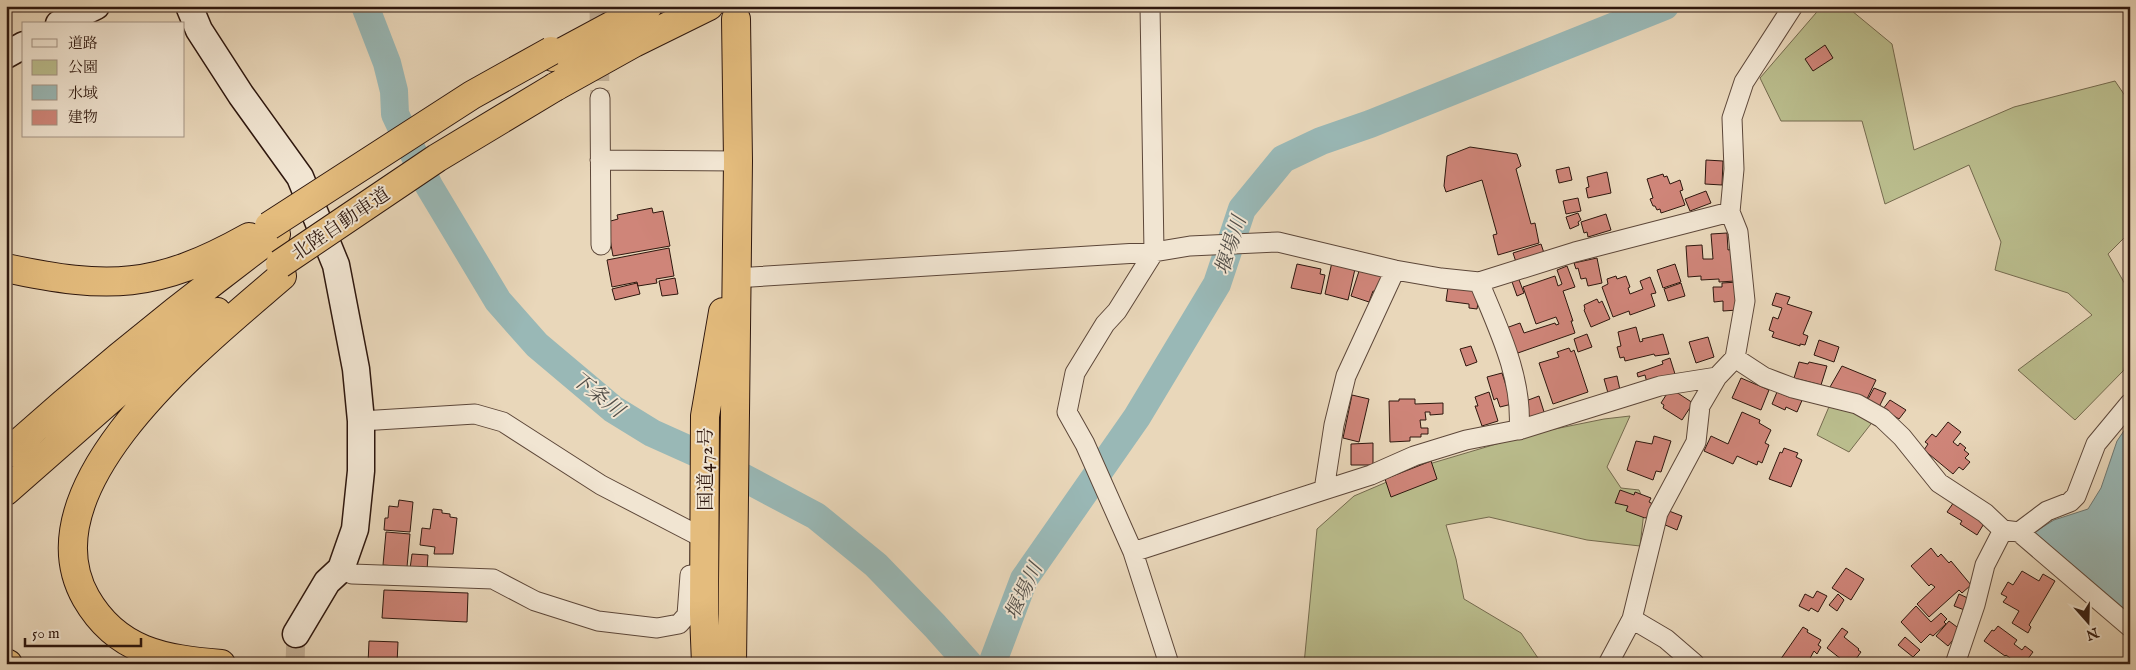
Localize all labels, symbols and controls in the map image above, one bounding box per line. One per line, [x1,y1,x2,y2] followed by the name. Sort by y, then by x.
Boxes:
[22,22,185,138] legend
[68,34,98,53] text: 道路
[68,58,98,77] text: 公園
[68,84,98,103] text: 水域
[68,108,98,127] text: 建物
[287,183,395,266] street label: 北陸自動車道
[1210,211,1253,278] water label: 堰場川
[566,367,630,425] water label: 下条川
[695,427,719,511] street label: 国道472号
[1000,557,1050,624] water label: 堰場川
[2064,598,2114,648] north arrow
[25,615,141,647] scale bar
[2083,622,2102,644] text: N
[32,624,60,643] text: 50 m

